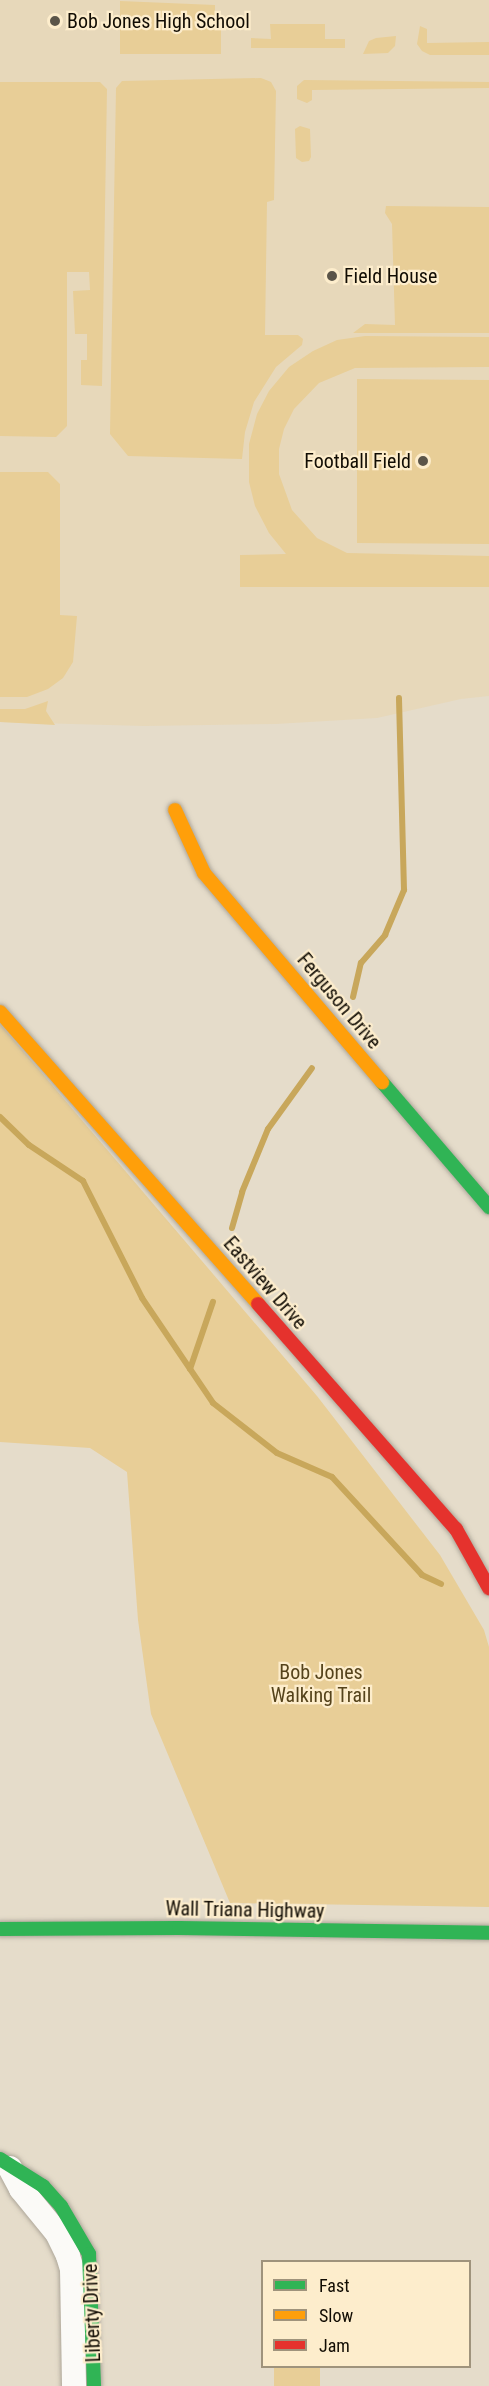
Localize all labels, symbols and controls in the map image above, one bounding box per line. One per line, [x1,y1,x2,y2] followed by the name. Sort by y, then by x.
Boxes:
[67,9,250,33] place label: Bob Jones High School
[48,14,62,28] marker: Bob Jones High School
[344,264,437,288] place label: Field House
[325,269,339,283] marker: Field House
[304,449,411,473] place label: Football Field
[416,454,430,468] marker: Football Field
[292,948,386,1054] street label: Ferguson Drive
[218,1232,312,1334] street label: Eastview Drive
[271,1661,371,1708] park label: Bob Jones Walking Trail
[165,1897,325,1923] street label: Wall Triana Highway
[261,2260,471,2368] legend
[78,2263,106,2363] street label: Liberty Drive
[319,2275,350,2296] text: Fast
[319,2305,353,2326] text: Slow
[319,2335,350,2356] text: Jam

